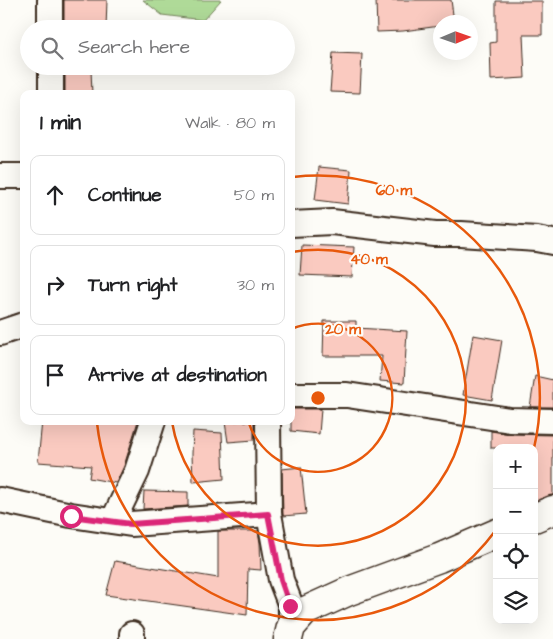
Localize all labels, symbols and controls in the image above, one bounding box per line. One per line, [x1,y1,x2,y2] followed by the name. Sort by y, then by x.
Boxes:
[433,15,478,60] north arrow
[20,20,295,75] search box
[38,34,66,62] icon: search
[78,34,190,61] text: Search here
[40,108,81,137] text: 1 min
[185,112,275,134] text: Walk · 80 m
[376,180,413,201] text: 60 m
[41,181,69,209] icon: ahead
[88,182,162,209] text: Continue
[234,184,274,206] text: 50 m
[350,249,388,270] text: 40 m
[41,271,69,299] icon: right
[88,272,177,299] text: Turn right
[237,274,274,296] text: 30 m
[324,319,361,340] text: 20 m
[41,361,69,389] icon: arrive
[88,362,267,389] text: Arrive at destination
[309,389,327,407] centre of rings
[493,444,538,624] map controls
[493,444,538,489] button: +
[493,489,538,534] button: −
[60,505,83,528] route start
[493,534,538,579] button: locate
[493,579,538,624] button: layers
[279,595,302,618] route end

